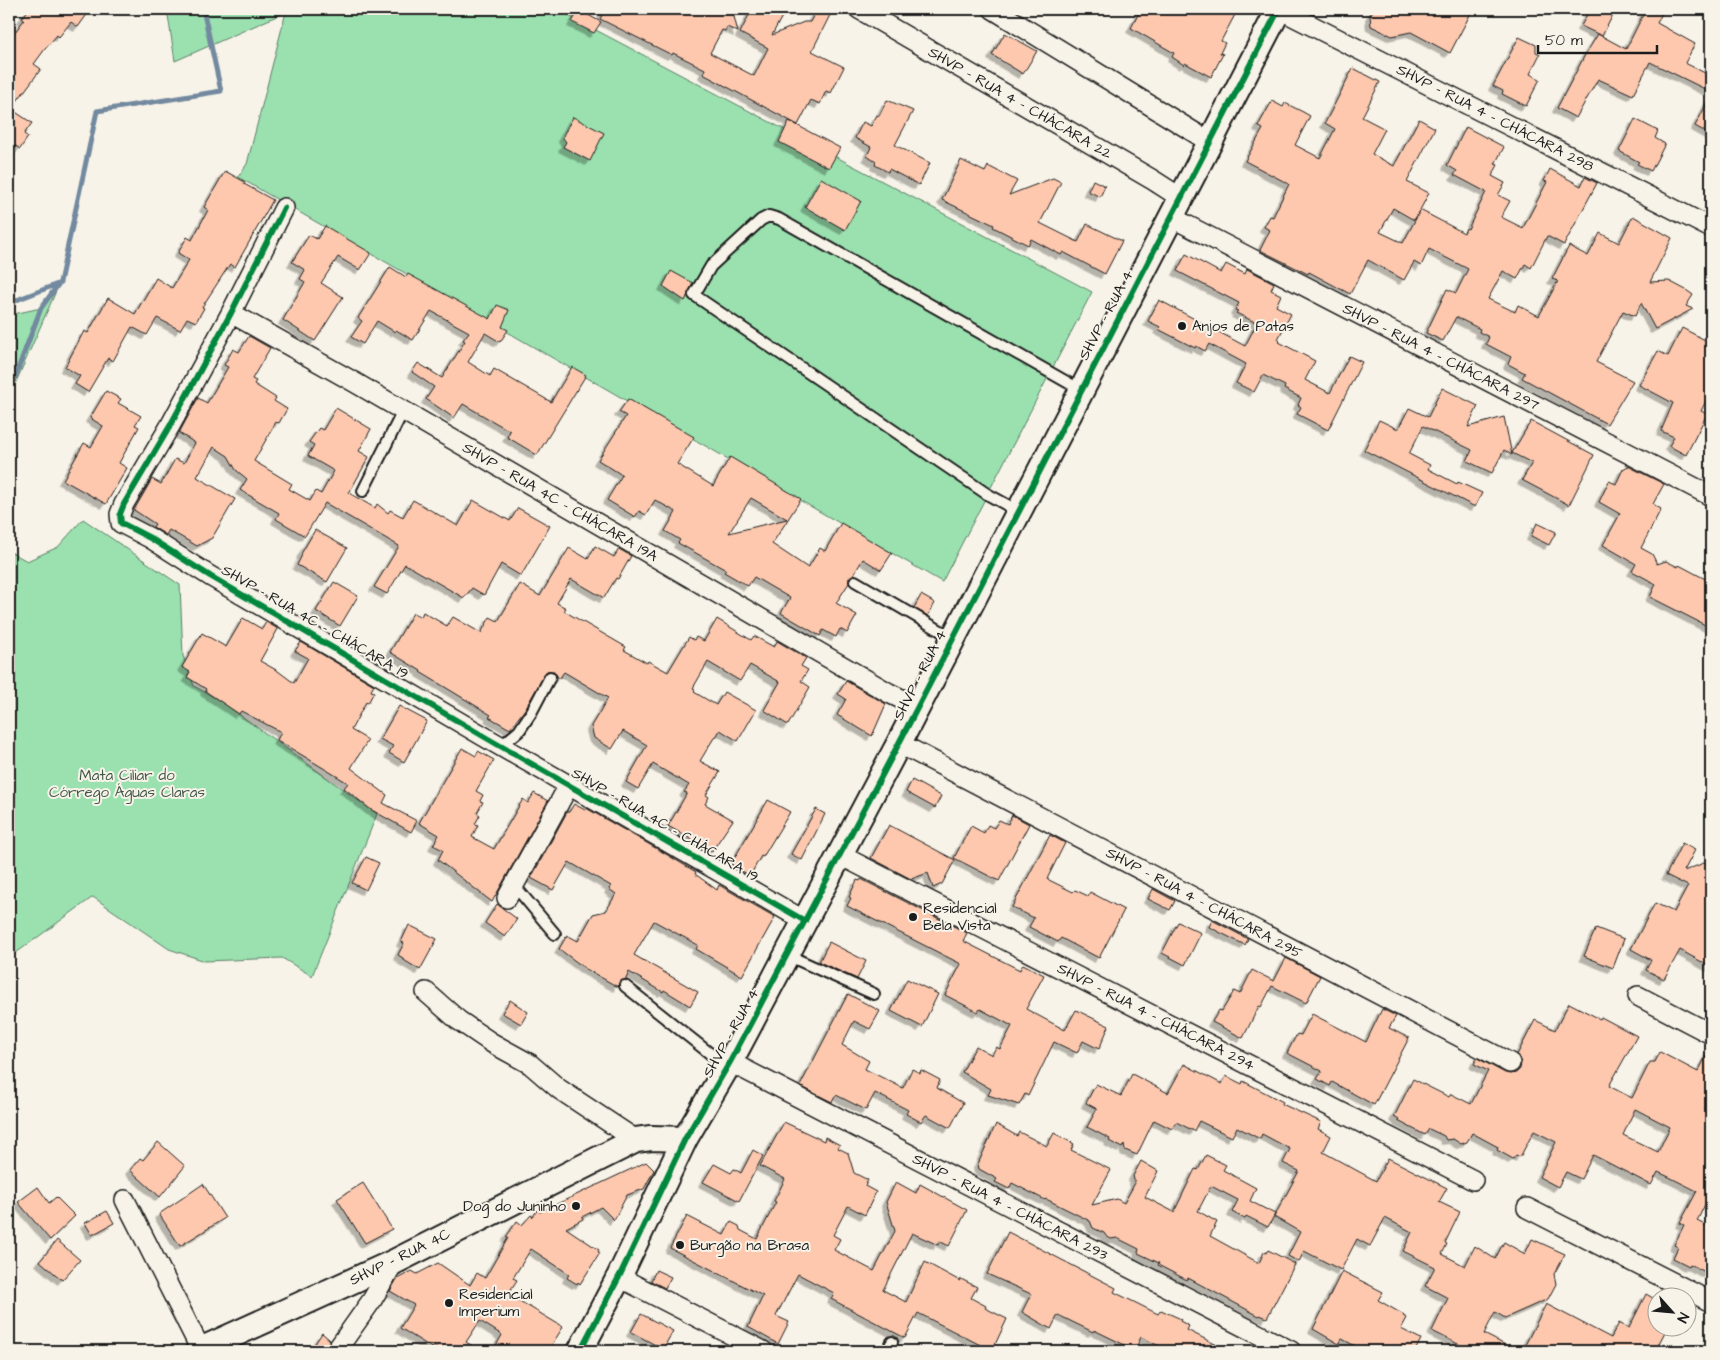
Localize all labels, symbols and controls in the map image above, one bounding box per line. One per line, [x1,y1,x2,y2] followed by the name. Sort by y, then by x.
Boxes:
[1538,22,1656,54] scale bar
[1545,30,1583,51] text: 50 m
[924,42,1116,165] street label: SHVP - RUA 4 - CHÁCARA 22
[1393,59,1597,177] street label: SHVP - RUA 4 - CHÁCARA 298
[1073,266,1139,364] street label: SHVP - RUA 4
[1339,298,1543,416] street label: SHVP - RUA 4 - CHÁCARA 297
[1192,316,1294,337] place label: Anjos de Patas
[1176,320,1188,332] marker: Anjos de Patas
[458,437,662,567] street label: SHVP - RUA 4C - CHÁCARA 19A
[218,560,412,684] street label: SHVP - RUA 4C - CHÁCARA 19
[888,626,952,724] street label: SHVP - RUA 4
[568,763,762,887] street label: SHVP - RUA 4C - CHÁCARA 19
[49,765,206,804] park label: Mata Ciliar do Córrego Águas Claras
[1102,842,1306,964] street label: SHVP - RUA 4 - CHÁCARA 295
[923,898,997,936] place label: Residencial Bela Vista
[907,911,919,923] marker: Residencial Bela Vista
[1054,958,1258,1076] street label: SHVP - RUA 4 - CHÁCARA 294
[698,984,764,1082] street label: SHVP - RUA 4
[909,1148,1112,1266] street label: SHVP - RUA 4 - CHÁCARA 293
[463,1196,567,1218] place label: Dog do Juninho
[570,1200,582,1212] marker: Dog do Juninho
[346,1223,454,1291] street label: SHVP - RUA 4C
[690,1235,810,1257] place label: Burgão na Brasa
[674,1239,686,1251] marker: Burgão na Brasa
[459,1284,533,1322] place label: Residencial Imperium
[1648,1288,1698,1338] north arrow
[443,1297,455,1309] marker: Residencial Imperium
[1672,1309,1694,1326] text: N

